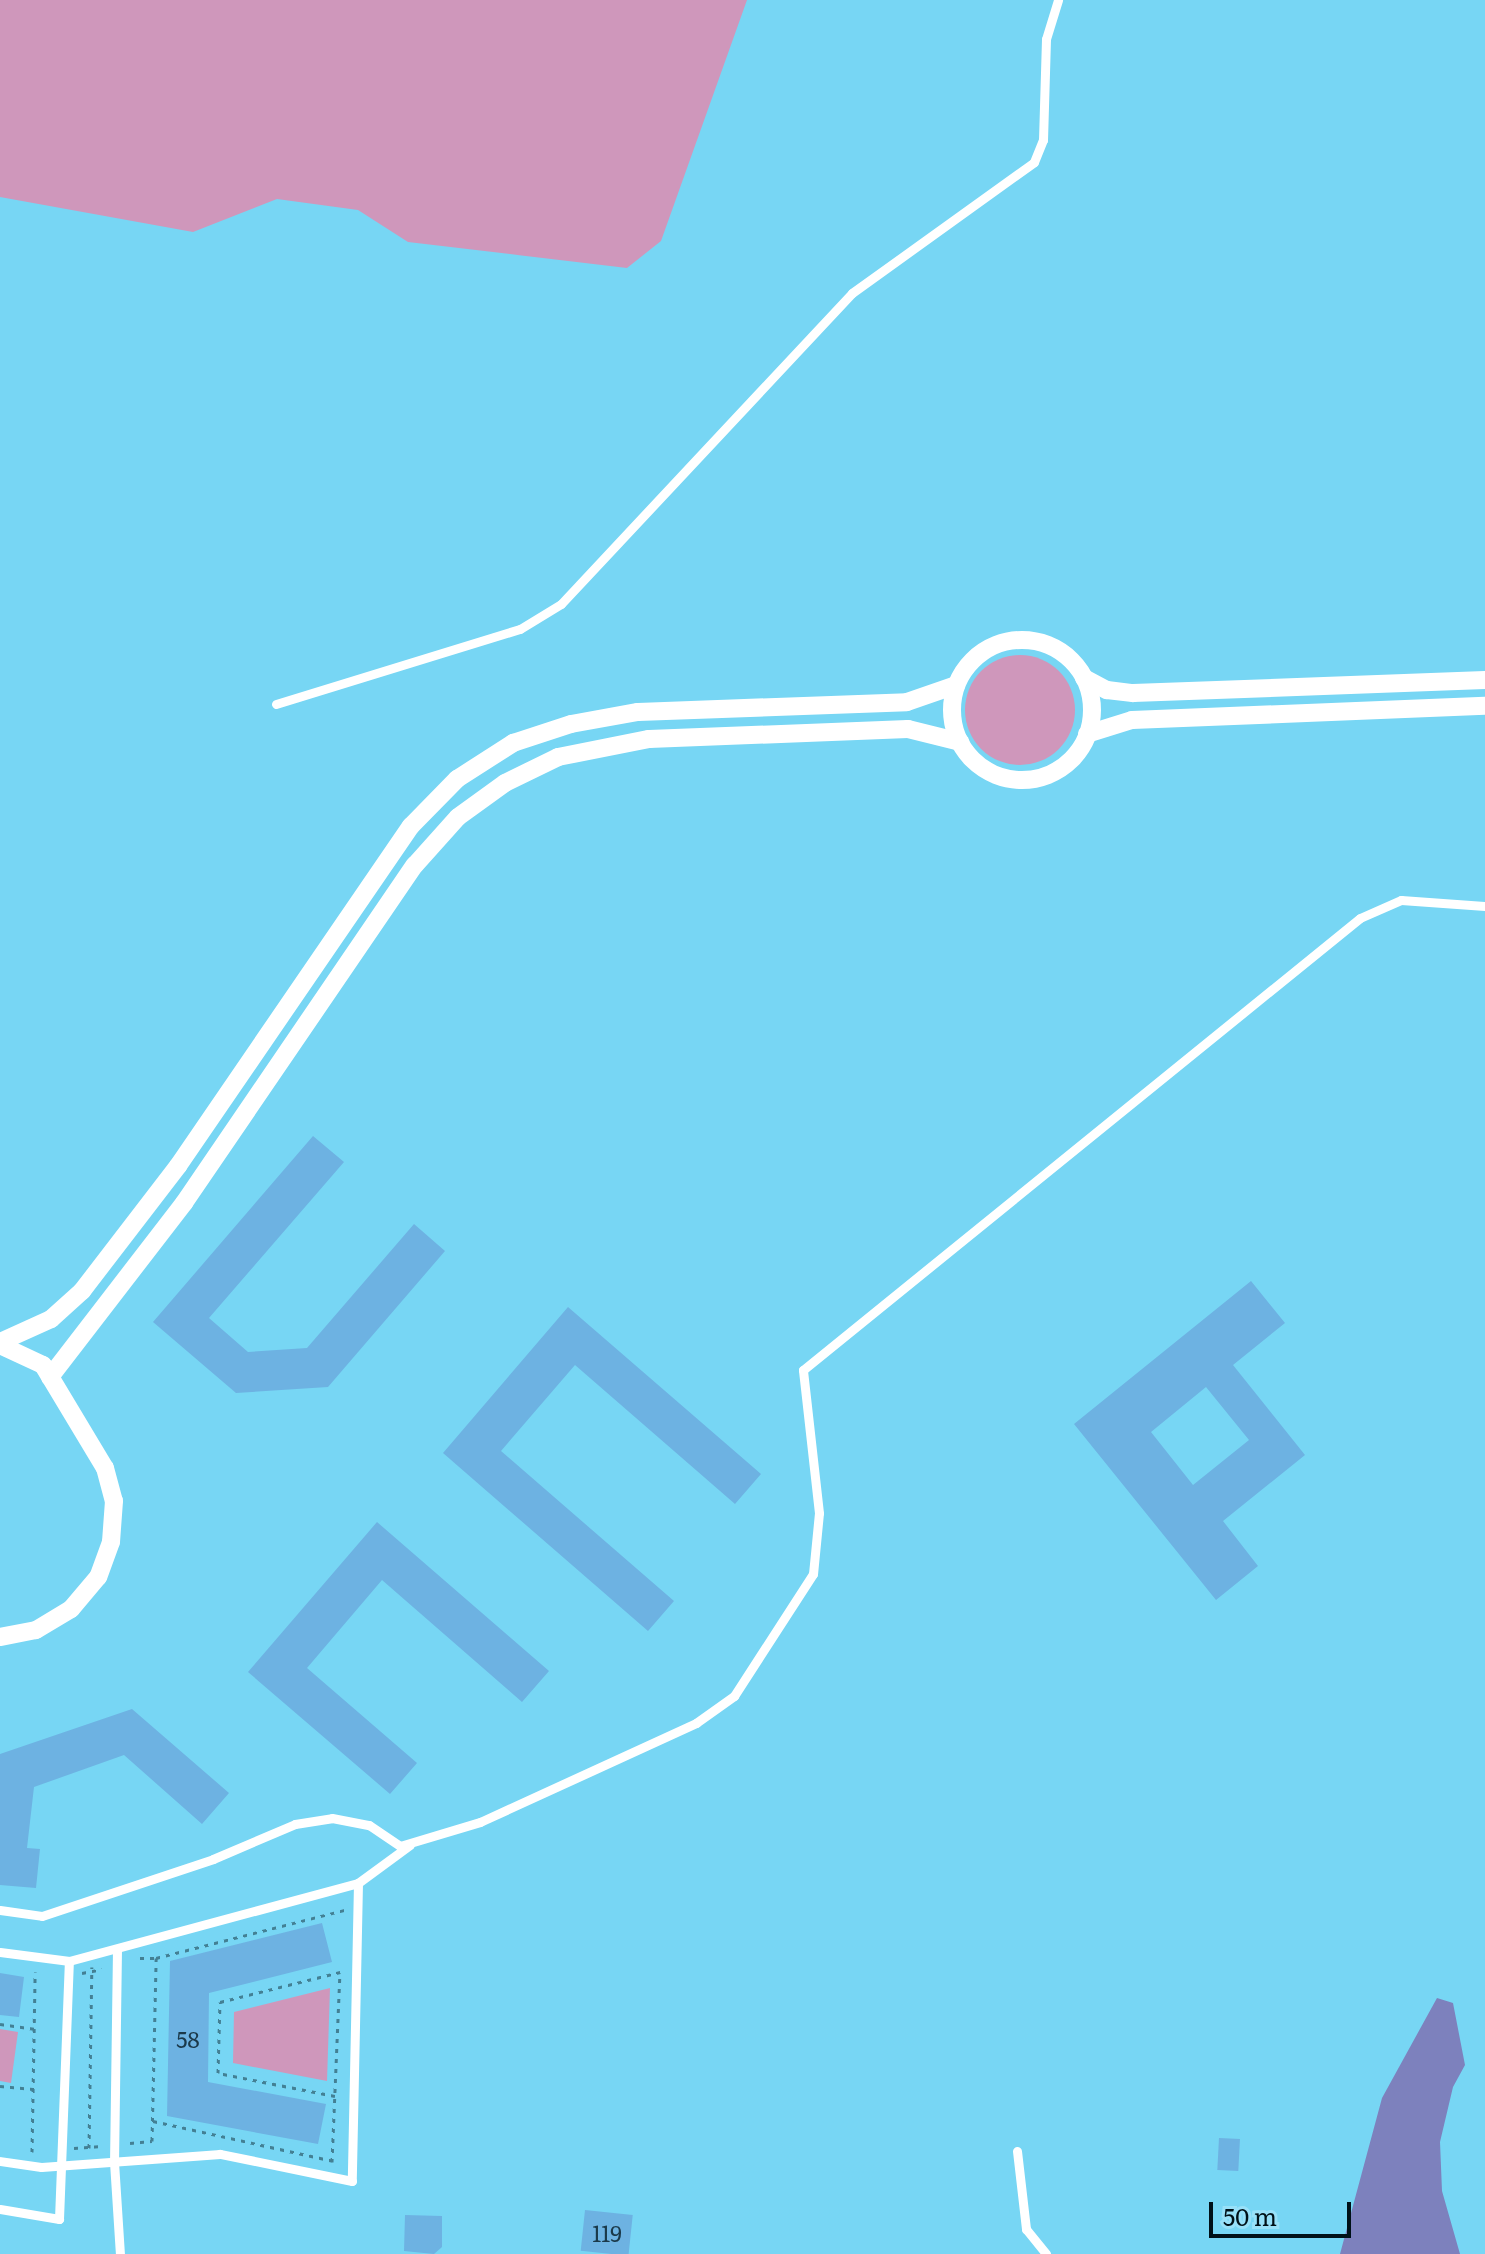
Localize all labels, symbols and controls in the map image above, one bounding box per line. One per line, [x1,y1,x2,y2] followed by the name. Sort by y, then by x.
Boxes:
[176,2026,200,2052] house number: 58
[1213,2186,1355,2236] scale bar
[1223,2198,1277,2233] text: 50 m
[592,2220,622,2246] house number: 119

